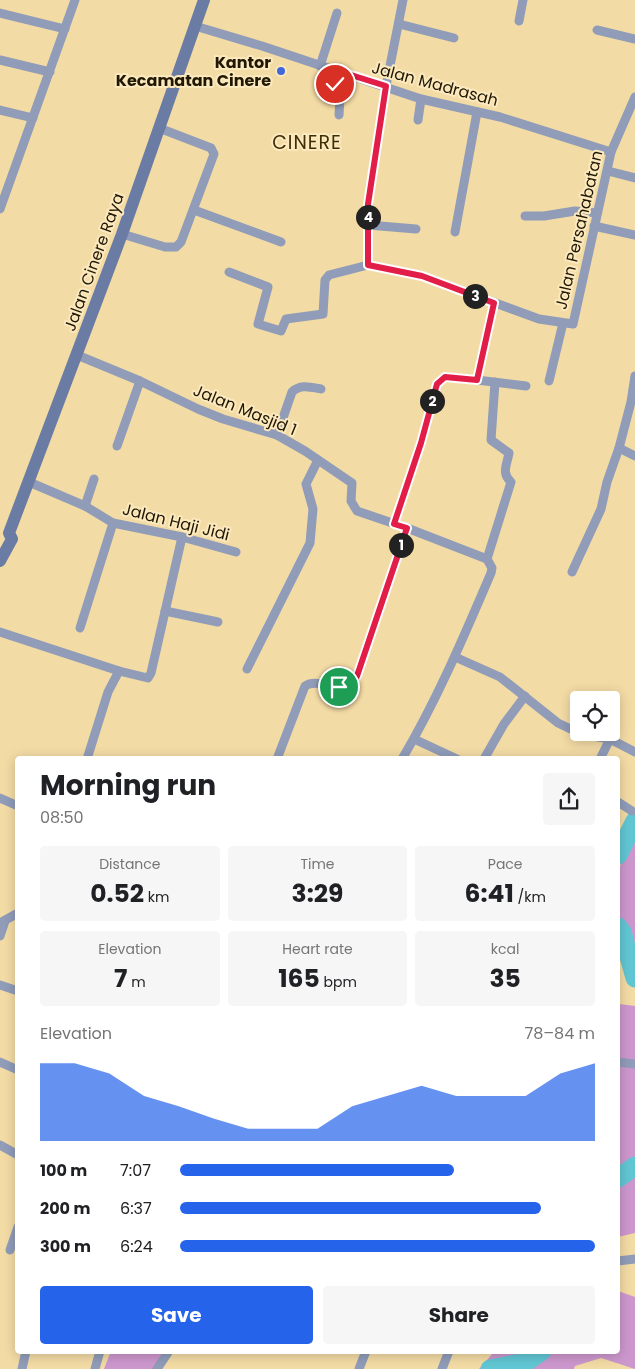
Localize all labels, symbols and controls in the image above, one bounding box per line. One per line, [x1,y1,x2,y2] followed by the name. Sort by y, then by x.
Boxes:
[116,51,271,92] place label: Kantor Kecamatan Cinere
[369,56,501,112] street label: Jalan Madrasah
[314,63,356,105] pin
[275,65,287,77] marker: Kantor Kecamatan Cinere
[321,70,349,98] icon: check
[272,129,342,156] district label: CINERE
[550,148,608,312] street label: Jalan Persahabatan
[58,190,130,334] street label: Jalan Cinere Raya
[356,204,380,230] pin: 4
[364,207,373,227] text: 4
[462,284,488,308] pin: 3
[471,286,480,306] text: 3
[190,379,300,441] street label: Jalan Masjid 1
[420,388,444,414] pin: 2
[429,391,437,411] text: 2
[120,498,232,546] street label: Jalan Haji Jidi
[388,532,414,558] pin: 1
[399,535,404,555] text: 1
[318,666,360,708] pin
[325,673,353,701] icon: arrive
[570,691,620,741] map controls
[570,691,620,741] button: locate
[40,766,216,805] text: Morning run
[543,773,595,825] button: share
[40,806,84,829] text: 08:50
[99,854,161,874] text: Distance
[300,854,335,874] text: Time
[488,854,523,874] text: Pace
[90,876,144,911] text: 0.52
[292,876,343,911] text: 3:29
[464,876,514,911] text: 6:41
[144,887,169,907] text: km
[514,887,546,907] text: /km
[98,939,161,959] text: Elevation
[282,939,353,959] text: Heart rate
[491,939,519,959] text: kcal
[114,961,127,996] text: 7
[278,961,320,996] text: 165
[489,961,521,996] text: 35
[127,972,146,992] text: m
[320,972,357,992] text: bpm
[40,1022,112,1045] text: Elevation
[524,1022,595,1045] text: 78–84 m
[40,1159,87,1182] text: 100 m
[120,1159,151,1182] text: 7:07
[40,1197,90,1220] text: 200 m
[120,1197,152,1220] text: 6:37
[40,1235,91,1258] text: 300 m
[120,1235,153,1258] text: 6:24
[40,1286,313,1344] button: Save
[323,1286,595,1344] button: Share

